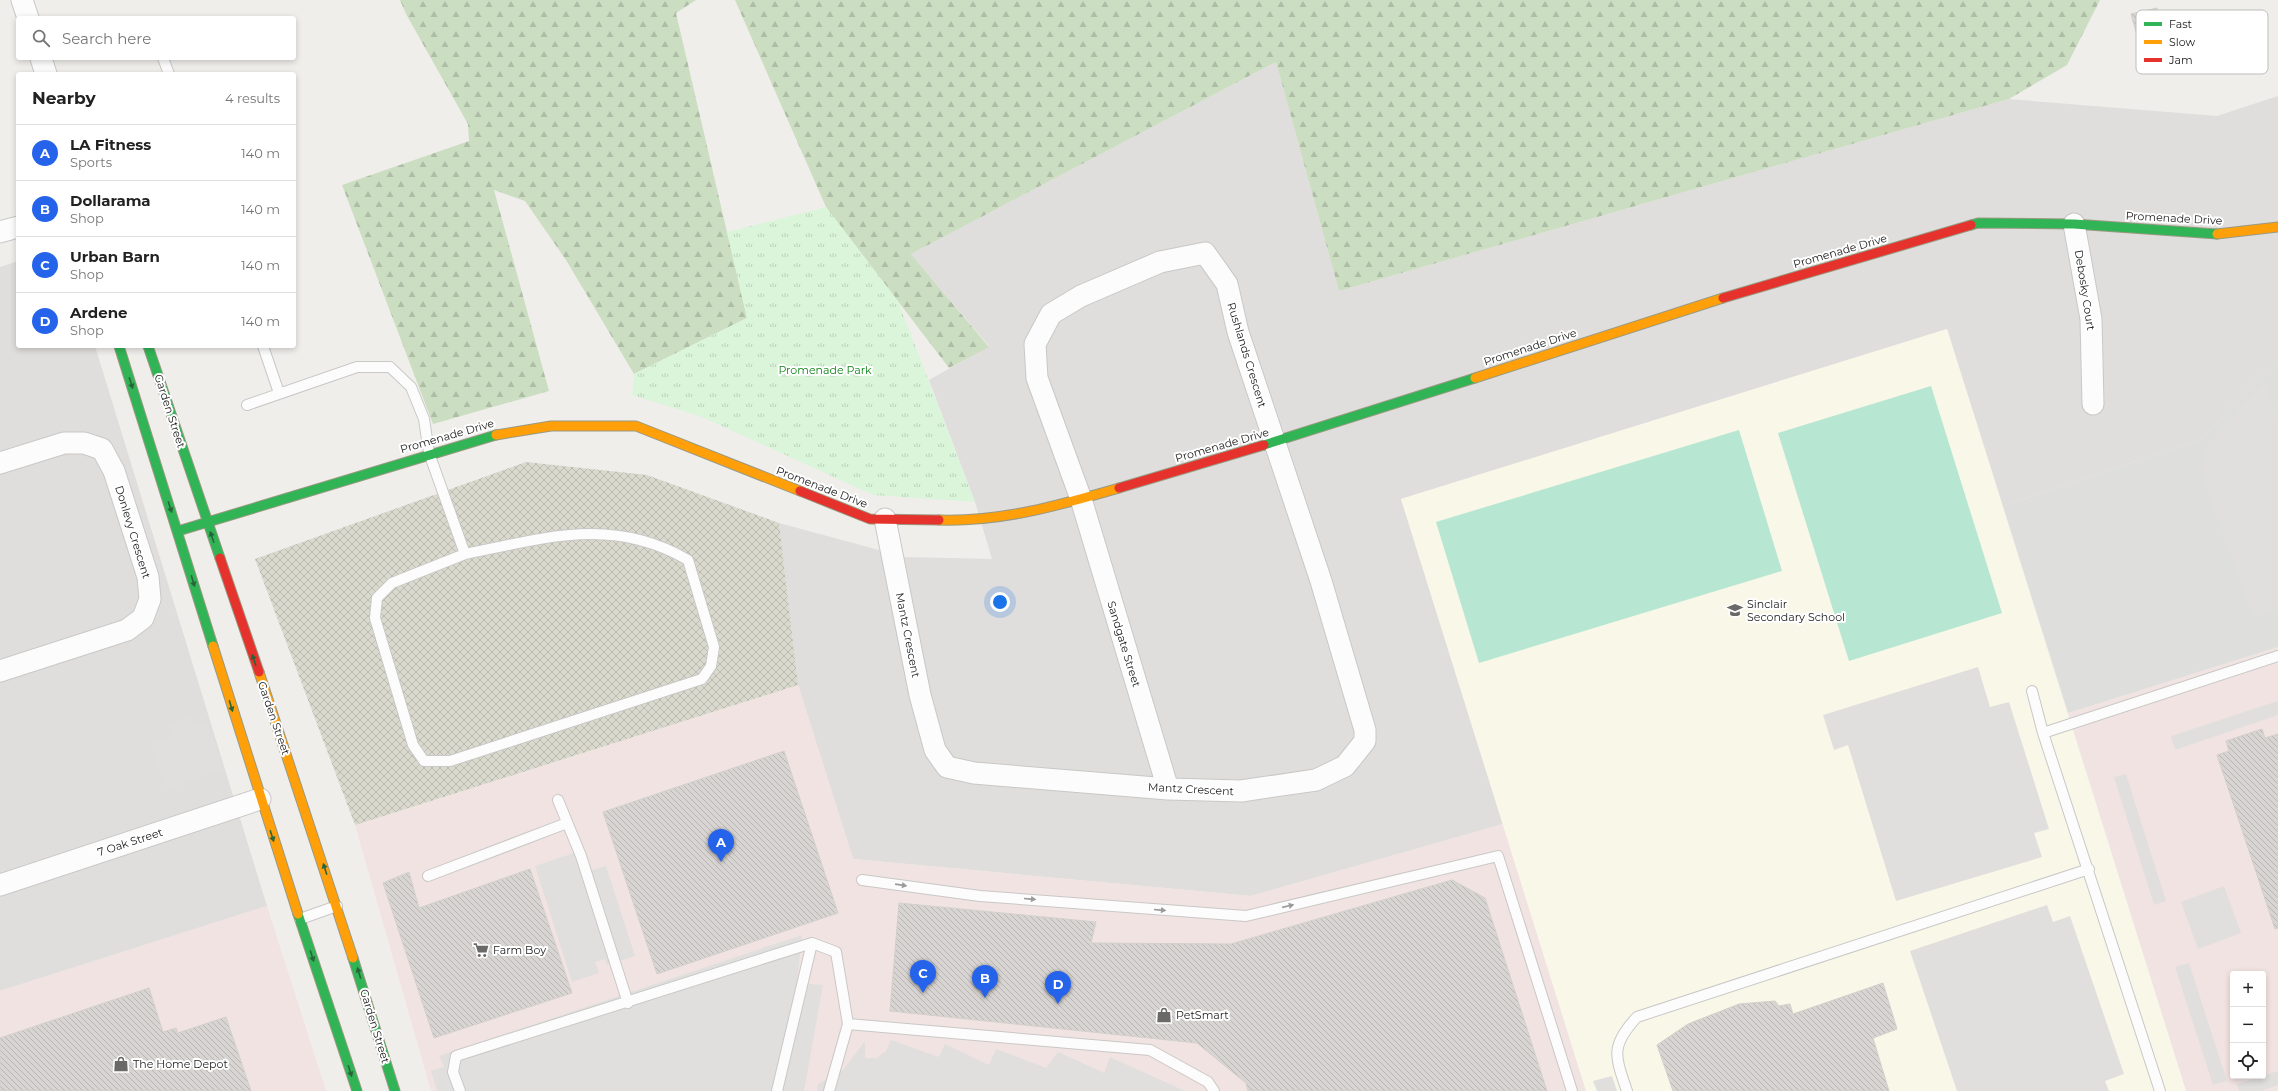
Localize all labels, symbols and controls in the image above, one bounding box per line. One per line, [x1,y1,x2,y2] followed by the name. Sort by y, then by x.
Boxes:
[2136,10,2268,74] legend
[16,16,296,60] search box
[2169,17,2193,31] text: Fast
[30,27,52,49] icon: search
[62,29,151,48] text: Search here
[2169,35,2195,49] text: Slow
[2168,53,2193,67] text: Jam
[32,88,96,108] text: Nearby
[225,90,280,106] text: 4 results
[70,135,151,154] text: LA Fitness
[40,145,50,161] text: A
[241,145,280,161] text: 140 m
[70,154,112,170] text: Sports
[70,191,151,210] text: Dollarama
[40,201,50,217] text: B
[241,201,280,217] text: 140 m
[2125,208,2223,228] street label: Promenade Drive
[70,210,104,226] text: Shop
[1792,231,1889,271] street label: Promenade Drive
[70,247,160,266] text: Urban Barn
[2072,249,2098,332] street label: Debosky Court
[40,257,50,273] text: C
[241,257,280,273] text: 140 m
[70,266,104,282] text: Shop
[1224,301,1270,410] street label: Rushlands Crescent
[70,303,128,322] text: Ardene
[40,313,50,329] text: D
[241,313,280,329] text: 140 m
[70,322,104,338] text: Shop
[1482,325,1579,369] street label: Promenade Drive
[778,363,872,377] park label: Promenade Park
[151,372,189,450] street label: Garden Street
[128,378,134,390] one-way arrow
[399,416,496,456] street label: Promenade Drive
[1174,425,1271,465] street label: Promenade Drive
[774,463,870,511] street label: Promenade Drive
[112,484,154,581] street label: Donlevy Crescent
[167,501,173,513] one-way arrow
[208,530,214,542] one-way arrow
[190,576,196,588] one-way arrow
[893,591,923,679] street label: Mantz Crescent
[990,592,1010,612] your location
[1747,597,1845,624] place label: Sinclair Secondary School
[1104,599,1144,689] street label: Sandgate Street
[1726,601,1744,619] school or university icon: Sinclair Secondary School
[250,653,256,665] one-way arrow
[255,679,293,757] street label: Garden Street
[228,700,234,712] one-way arrow
[1148,780,1235,798] street label: Mantz Crescent
[96,825,165,859] street label: 7 Oak Street
[708,829,734,862] pin: A
[269,830,275,842] one-way arrow
[322,863,328,875] one-way arrow
[895,882,907,888] one-way arrow
[1024,896,1036,903] one-way arrow
[1282,903,1295,909] one-way arrow
[1154,906,1166,913] one-way arrow
[472,941,490,959] supermarket icon: Farm Boy
[493,943,546,957] place label: Farm Boy
[309,950,315,962] one-way arrow
[910,960,936,993] pin: C
[972,965,998,998] pin: B
[356,967,362,979] one-way arrow
[1045,971,1071,1004] pin: D
[2230,971,2266,1079] map controls
[2230,971,2266,1007] button: +
[357,987,393,1065] street label: Garden Street
[1155,1006,1173,1024] shop icon: PetSmart
[2230,1007,2266,1043] button: −
[1176,1008,1229,1022] place label: PetSmart
[2230,1043,2266,1079] button: locate
[112,1055,130,1073] shop icon: The Home Depot
[133,1057,228,1071] place label: The Home Depot
[348,1065,354,1077] one-way arrow

